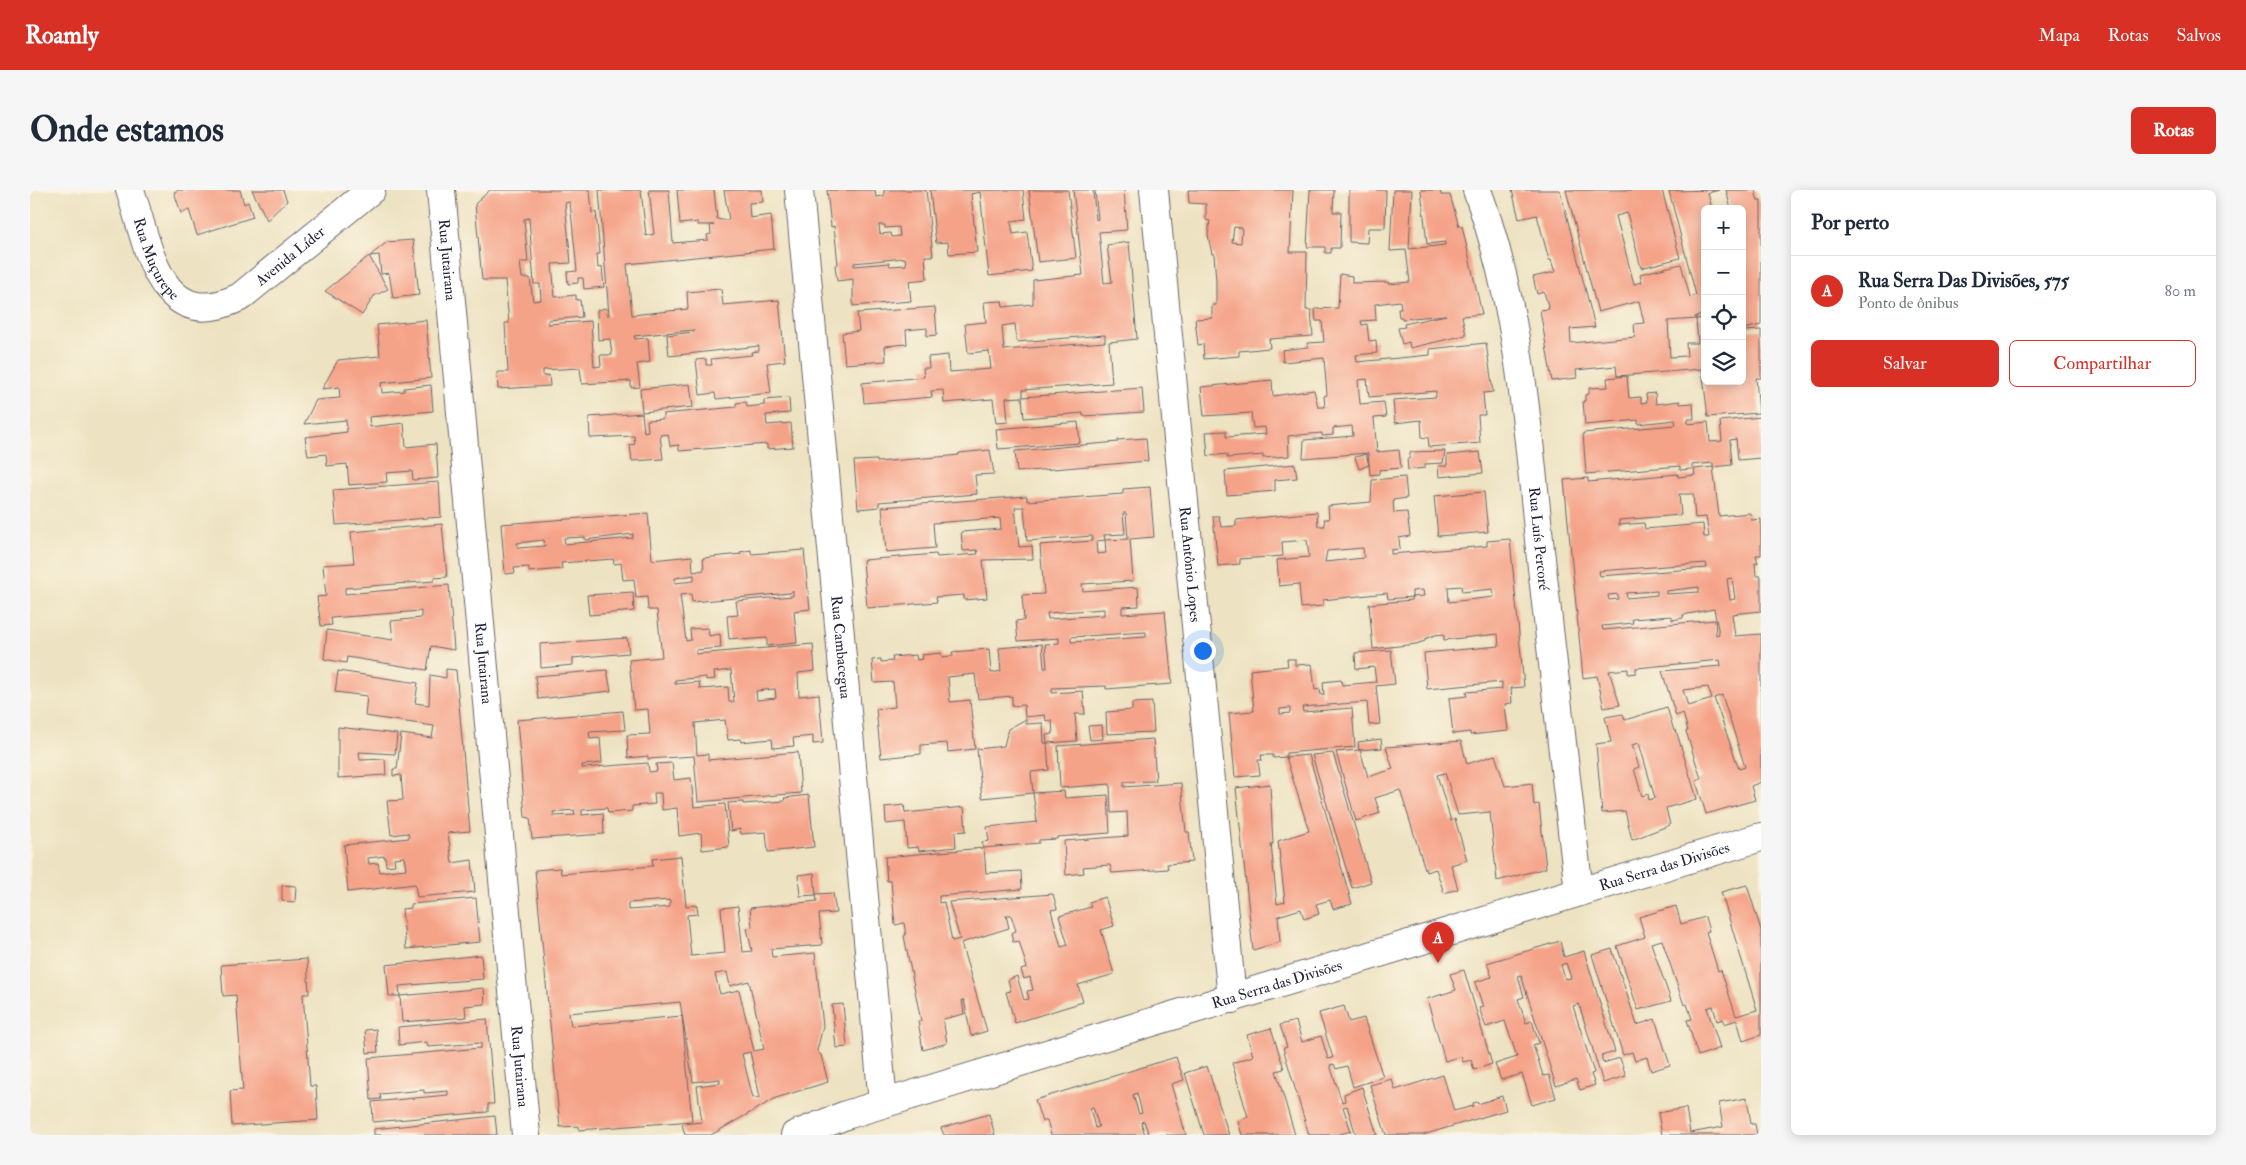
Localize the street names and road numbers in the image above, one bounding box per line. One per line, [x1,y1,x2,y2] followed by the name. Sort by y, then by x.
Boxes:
[129,216,183,305] street label: Rua Muçurepe
[434,218,460,302] street label: Rua Jutairana
[251,222,329,291] street label: Avenida Líder
[1524,486,1553,592] street label: Rua Luís Percoré
[1175,506,1205,623] street label: Rua Antônio Lopes
[826,595,855,700] street label: Rua Cambacegua
[470,621,496,706] street label: Rua Jutairana
[1597,838,1732,896] street label: Rua Serra das Divisões
[1209,956,1344,1013] street label: Rua Serra das Divisões
[506,1025,533,1109] street label: Rua Jutairana

